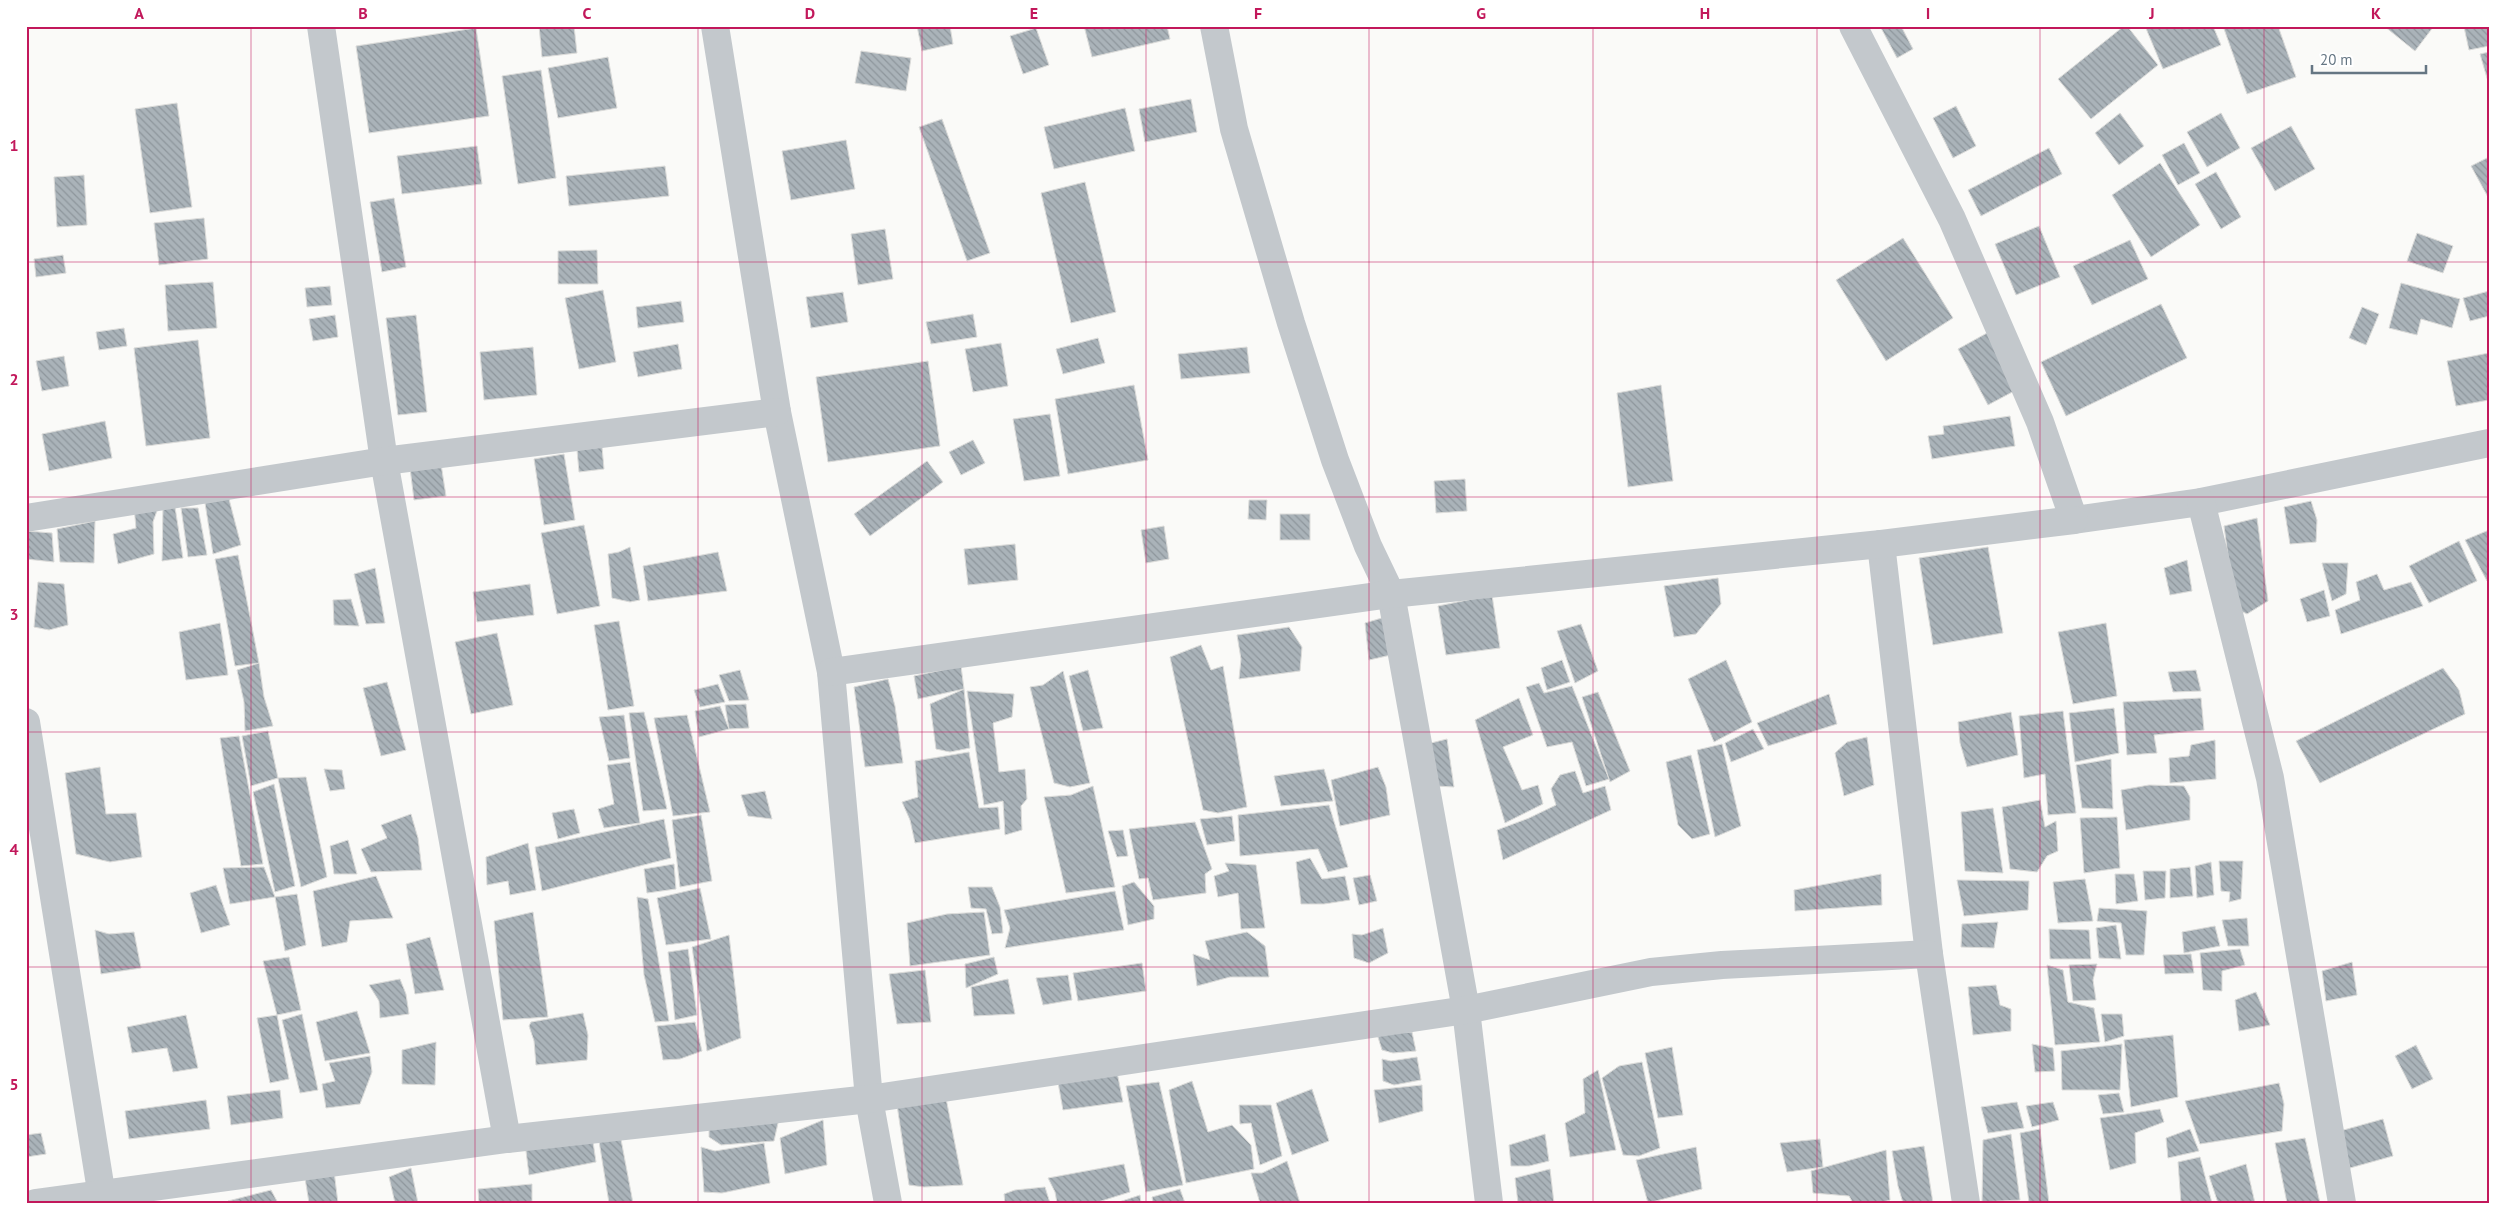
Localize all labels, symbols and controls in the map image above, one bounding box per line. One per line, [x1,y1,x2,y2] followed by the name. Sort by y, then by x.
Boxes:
[134,3,144,23] text: A
[358,3,368,23] text: B
[583,3,592,23] text: C
[805,3,815,23] text: D
[1030,3,1038,23] text: E
[1254,3,1262,23] text: F
[1476,3,1486,23] text: G
[1700,3,1710,23] text: H
[1926,3,1930,23] text: I
[2148,3,2155,23] text: J
[2371,3,2381,23] text: K
[2312,42,2426,74] scale bar
[2320,50,2353,69] text: 20 m
[9,135,19,155] text: 1
[9,369,19,389] text: 2
[9,604,19,624] text: 3
[9,839,19,859] text: 4
[9,1074,19,1094] text: 5

